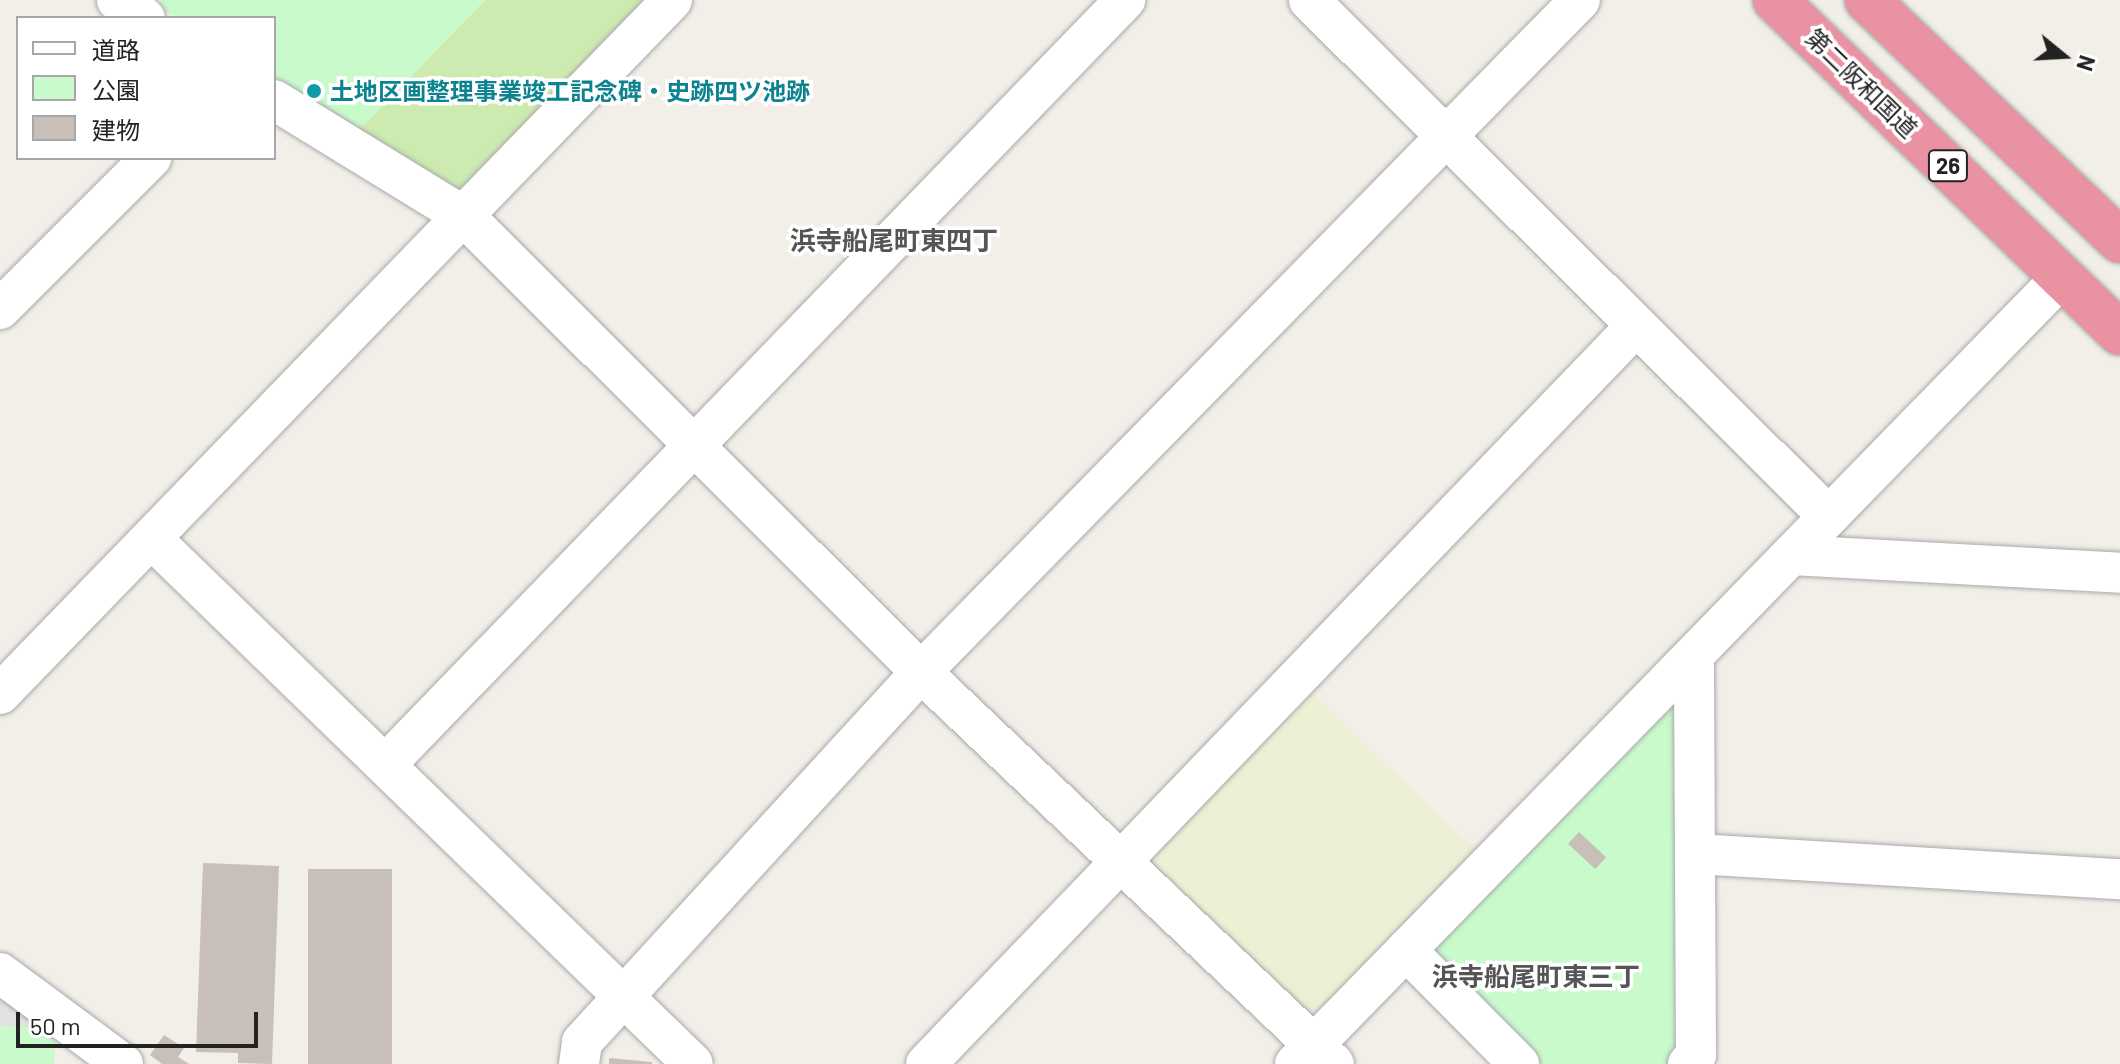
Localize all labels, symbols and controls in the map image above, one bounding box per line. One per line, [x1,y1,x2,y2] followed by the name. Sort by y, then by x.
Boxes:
[16,16,276,160] legend
[2024,16,2104,96] north arrow
[1800,23,1924,143] street label: 第二阪和国道
[92,35,140,64] text: 道路
[2072,52,2101,74] text: N
[92,75,140,104] text: 公園
[330,77,810,105] place label: 土地区画整理事業竣工記念碑・史跡四ツ池跡
[305,82,323,100] marker: 土地区画整理事業竣工記念碑・史跡四ツ池跡
[92,115,140,144] text: 建物
[1926,148,1970,184] road number: 26
[790,224,998,256] district label: 浜寺船尾町東四丁
[1432,960,1640,992] district label: 浜寺船尾町東三丁
[20,996,262,1046] scale bar
[30,1011,81,1040] text: 50 m

